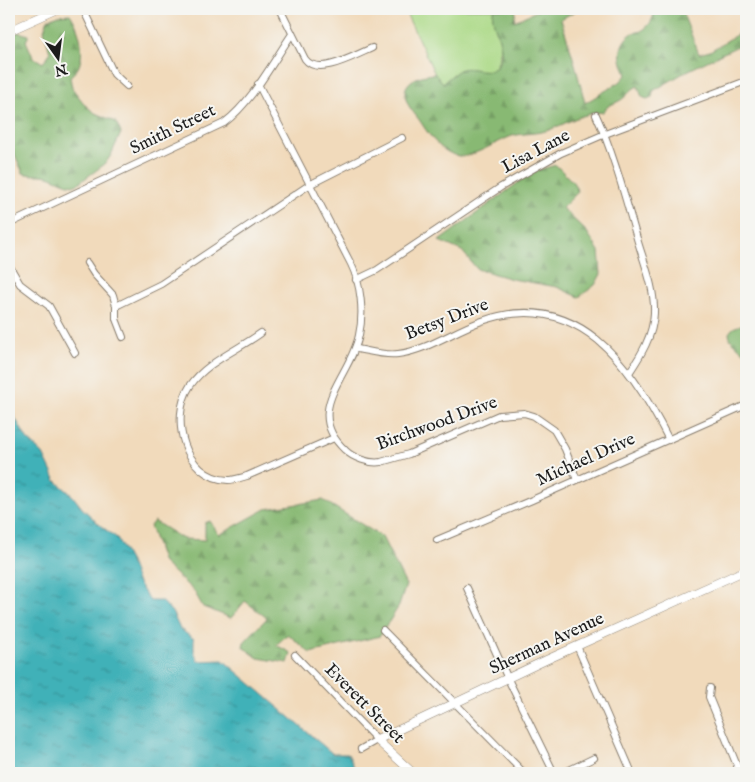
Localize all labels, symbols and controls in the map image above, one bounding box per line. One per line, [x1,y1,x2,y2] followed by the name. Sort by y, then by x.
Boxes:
[32,32,82,82] north arrow
[53,59,70,80] text: N
[126,99,220,161] street label: Smith Street
[498,124,574,180] street label: Lisa Lane
[402,294,492,346] street label: Betsy Drive
[373,391,501,457] street label: Birchwood Drive
[533,428,639,492] street label: Michael Drive
[486,607,608,681] street label: Sherman Avenue
[319,659,409,749] street label: Everett Street

